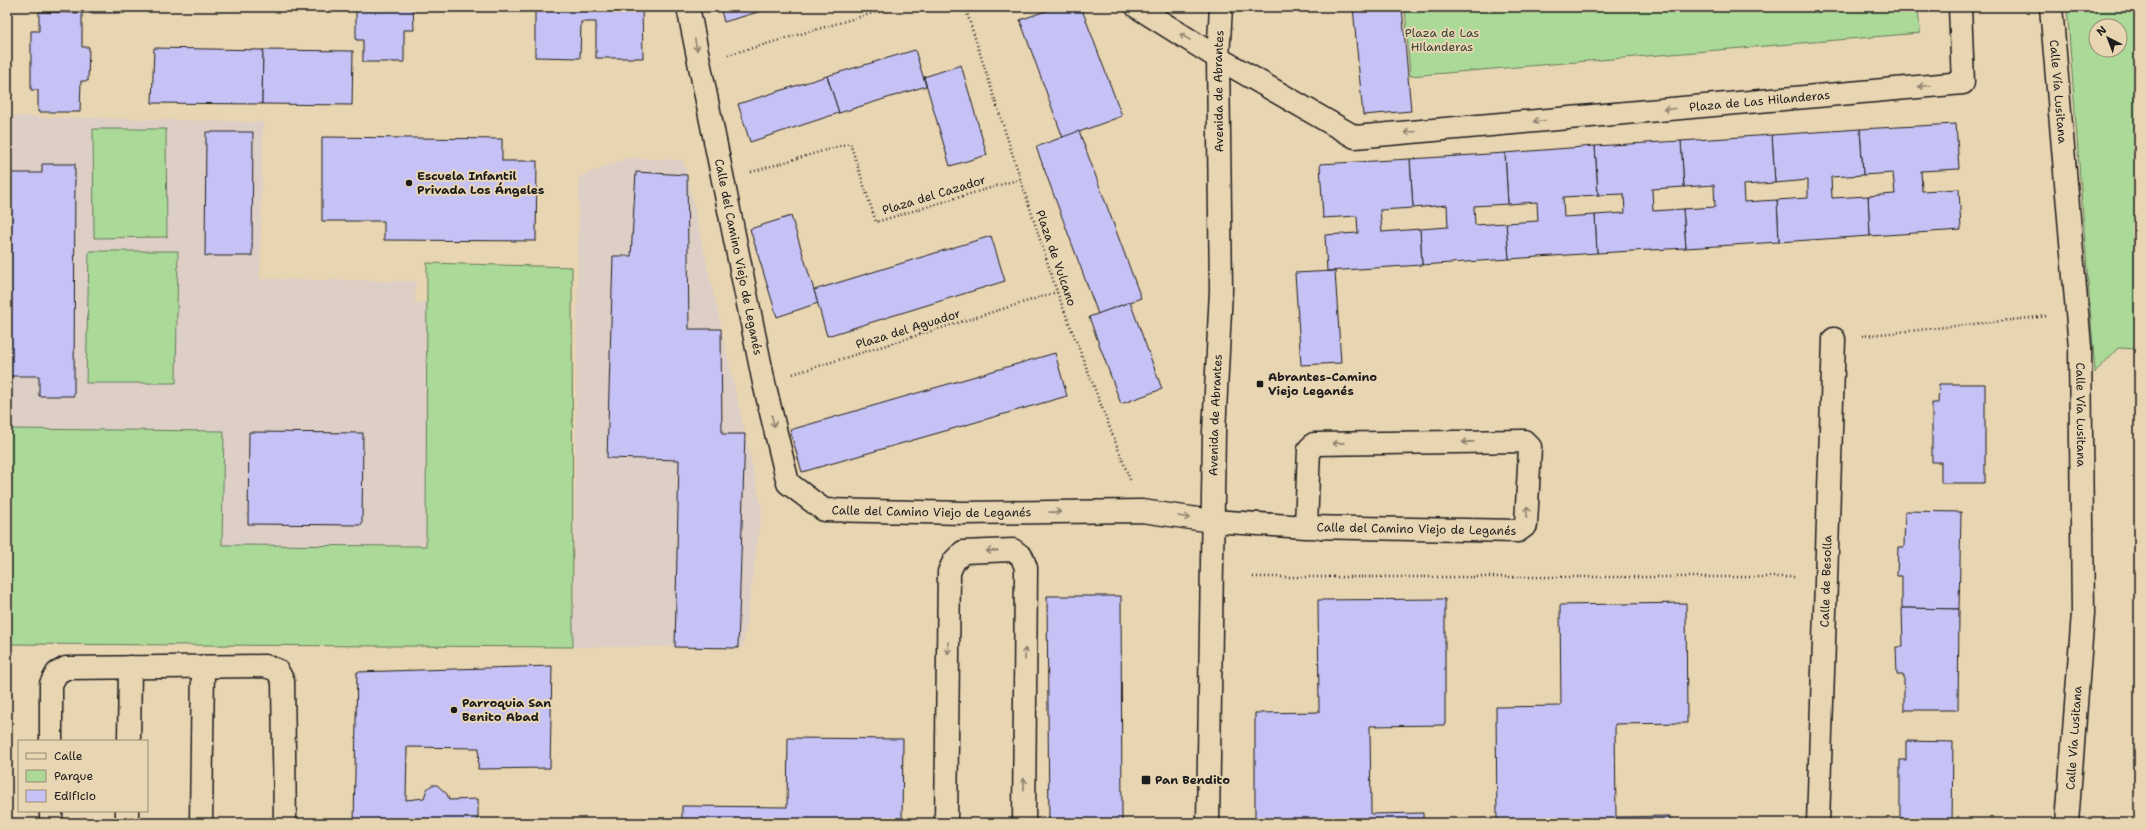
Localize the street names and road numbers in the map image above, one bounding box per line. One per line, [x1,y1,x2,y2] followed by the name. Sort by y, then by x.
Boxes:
[1210,30,1228,152] street label: Avenida de Abrantes
[2046,39,2071,145] street label: Calle Vía Lusitana
[1688,87,1831,115] street label: Plaza de Las Hilanderas
[711,157,766,357] street label: Calle del Camino Viejo de Leganés
[880,172,988,218] street label: Plaza del Cazador
[1032,208,1080,308] street label: Plaza de Vulcano
[854,305,963,353] street label: Plaza del Aguador
[1205,354,1226,476] street label: Avenida de Abrantes
[2072,362,2089,468] street label: Calle Vía Lusitana
[831,502,1032,521] street label: Calle del Camino Viejo de Leganés
[1316,519,1517,539] street label: Calle del Camino Viejo de Leganés
[1816,534,1836,628] street label: Calle de Besolla
[2062,685,2086,791] street label: Calle Vía Lusitana

